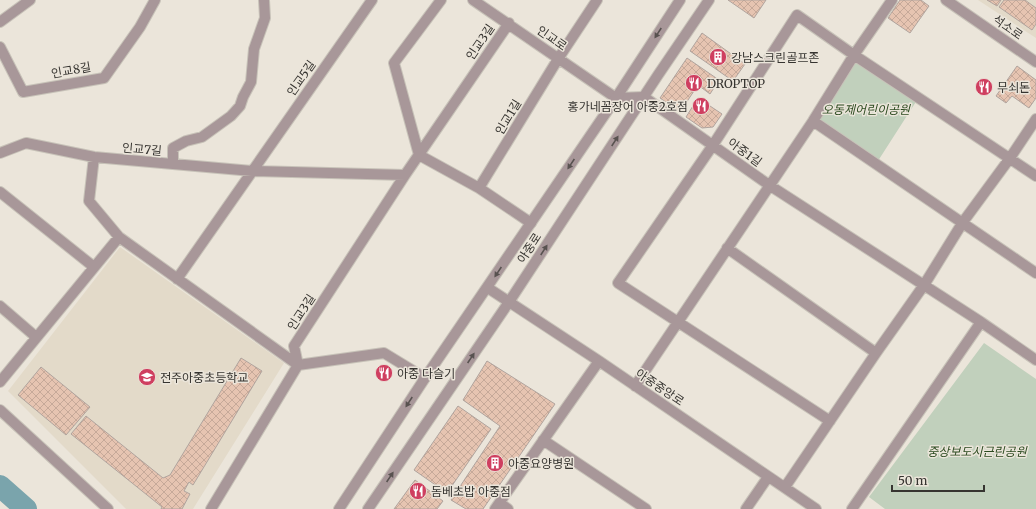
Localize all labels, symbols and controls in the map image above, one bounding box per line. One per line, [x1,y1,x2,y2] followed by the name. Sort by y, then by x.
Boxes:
[990,11,1026,43] street label: 석소로
[463,21,497,63] street label: 인교3길
[534,22,570,54] street label: 인교로
[655,27,662,38] one-way arrow
[708,47,728,67] building icon: 강남스크린골프존
[731,50,819,65] place label: 강남스크린골프존
[283,57,319,99] street label: 인교5길
[50,59,92,81] street label: 인교8길
[684,73,704,93] restaurant icon: DROPTOP
[707,76,765,91] place label: DROPTOP
[974,77,994,97] restaurant icon: 무쇠돈
[997,80,1030,95] place label: 무쇠돈
[691,96,711,116] restaurant icon: 홍가네꼼장어 아중2호점
[492,97,524,137] street label: 인교1길
[568,99,688,114] place label: 홍가네꼼장어 아중2호점
[822,102,911,117] park label: 오동제어린이공원
[725,135,765,169] street label: 아중1길
[611,136,619,146] one-way arrow
[121,140,163,158] street label: 인교7길
[567,159,575,169] one-way arrow
[514,230,544,266] street label: 아중로
[540,244,547,256] one-way arrow
[494,267,502,277] one-way arrow
[284,291,318,333] street label: 인교3길
[467,353,475,363] one-way arrow
[374,363,394,383] restaurant icon: 아중 다슬기
[633,365,687,409] street label: 아중중앙로
[397,366,455,381] place label: 아중 다슬기
[137,367,157,387] school or university icon: 전주아중초등학교
[160,370,248,385] place label: 전주아중초등학교
[405,397,413,408] one-way arrow
[927,444,1028,459] park label: 중상보도시근린공원
[485,453,505,473] building icon: 아중요양병원
[508,456,574,471] place label: 아중요양병원
[892,467,984,493] scale bar
[386,472,394,482] one-way arrow
[898,473,927,488] text: 50 m
[408,481,428,501] restaurant icon: 돔베초밥 아중점
[431,484,511,499] place label: 돔베초밥 아중점

